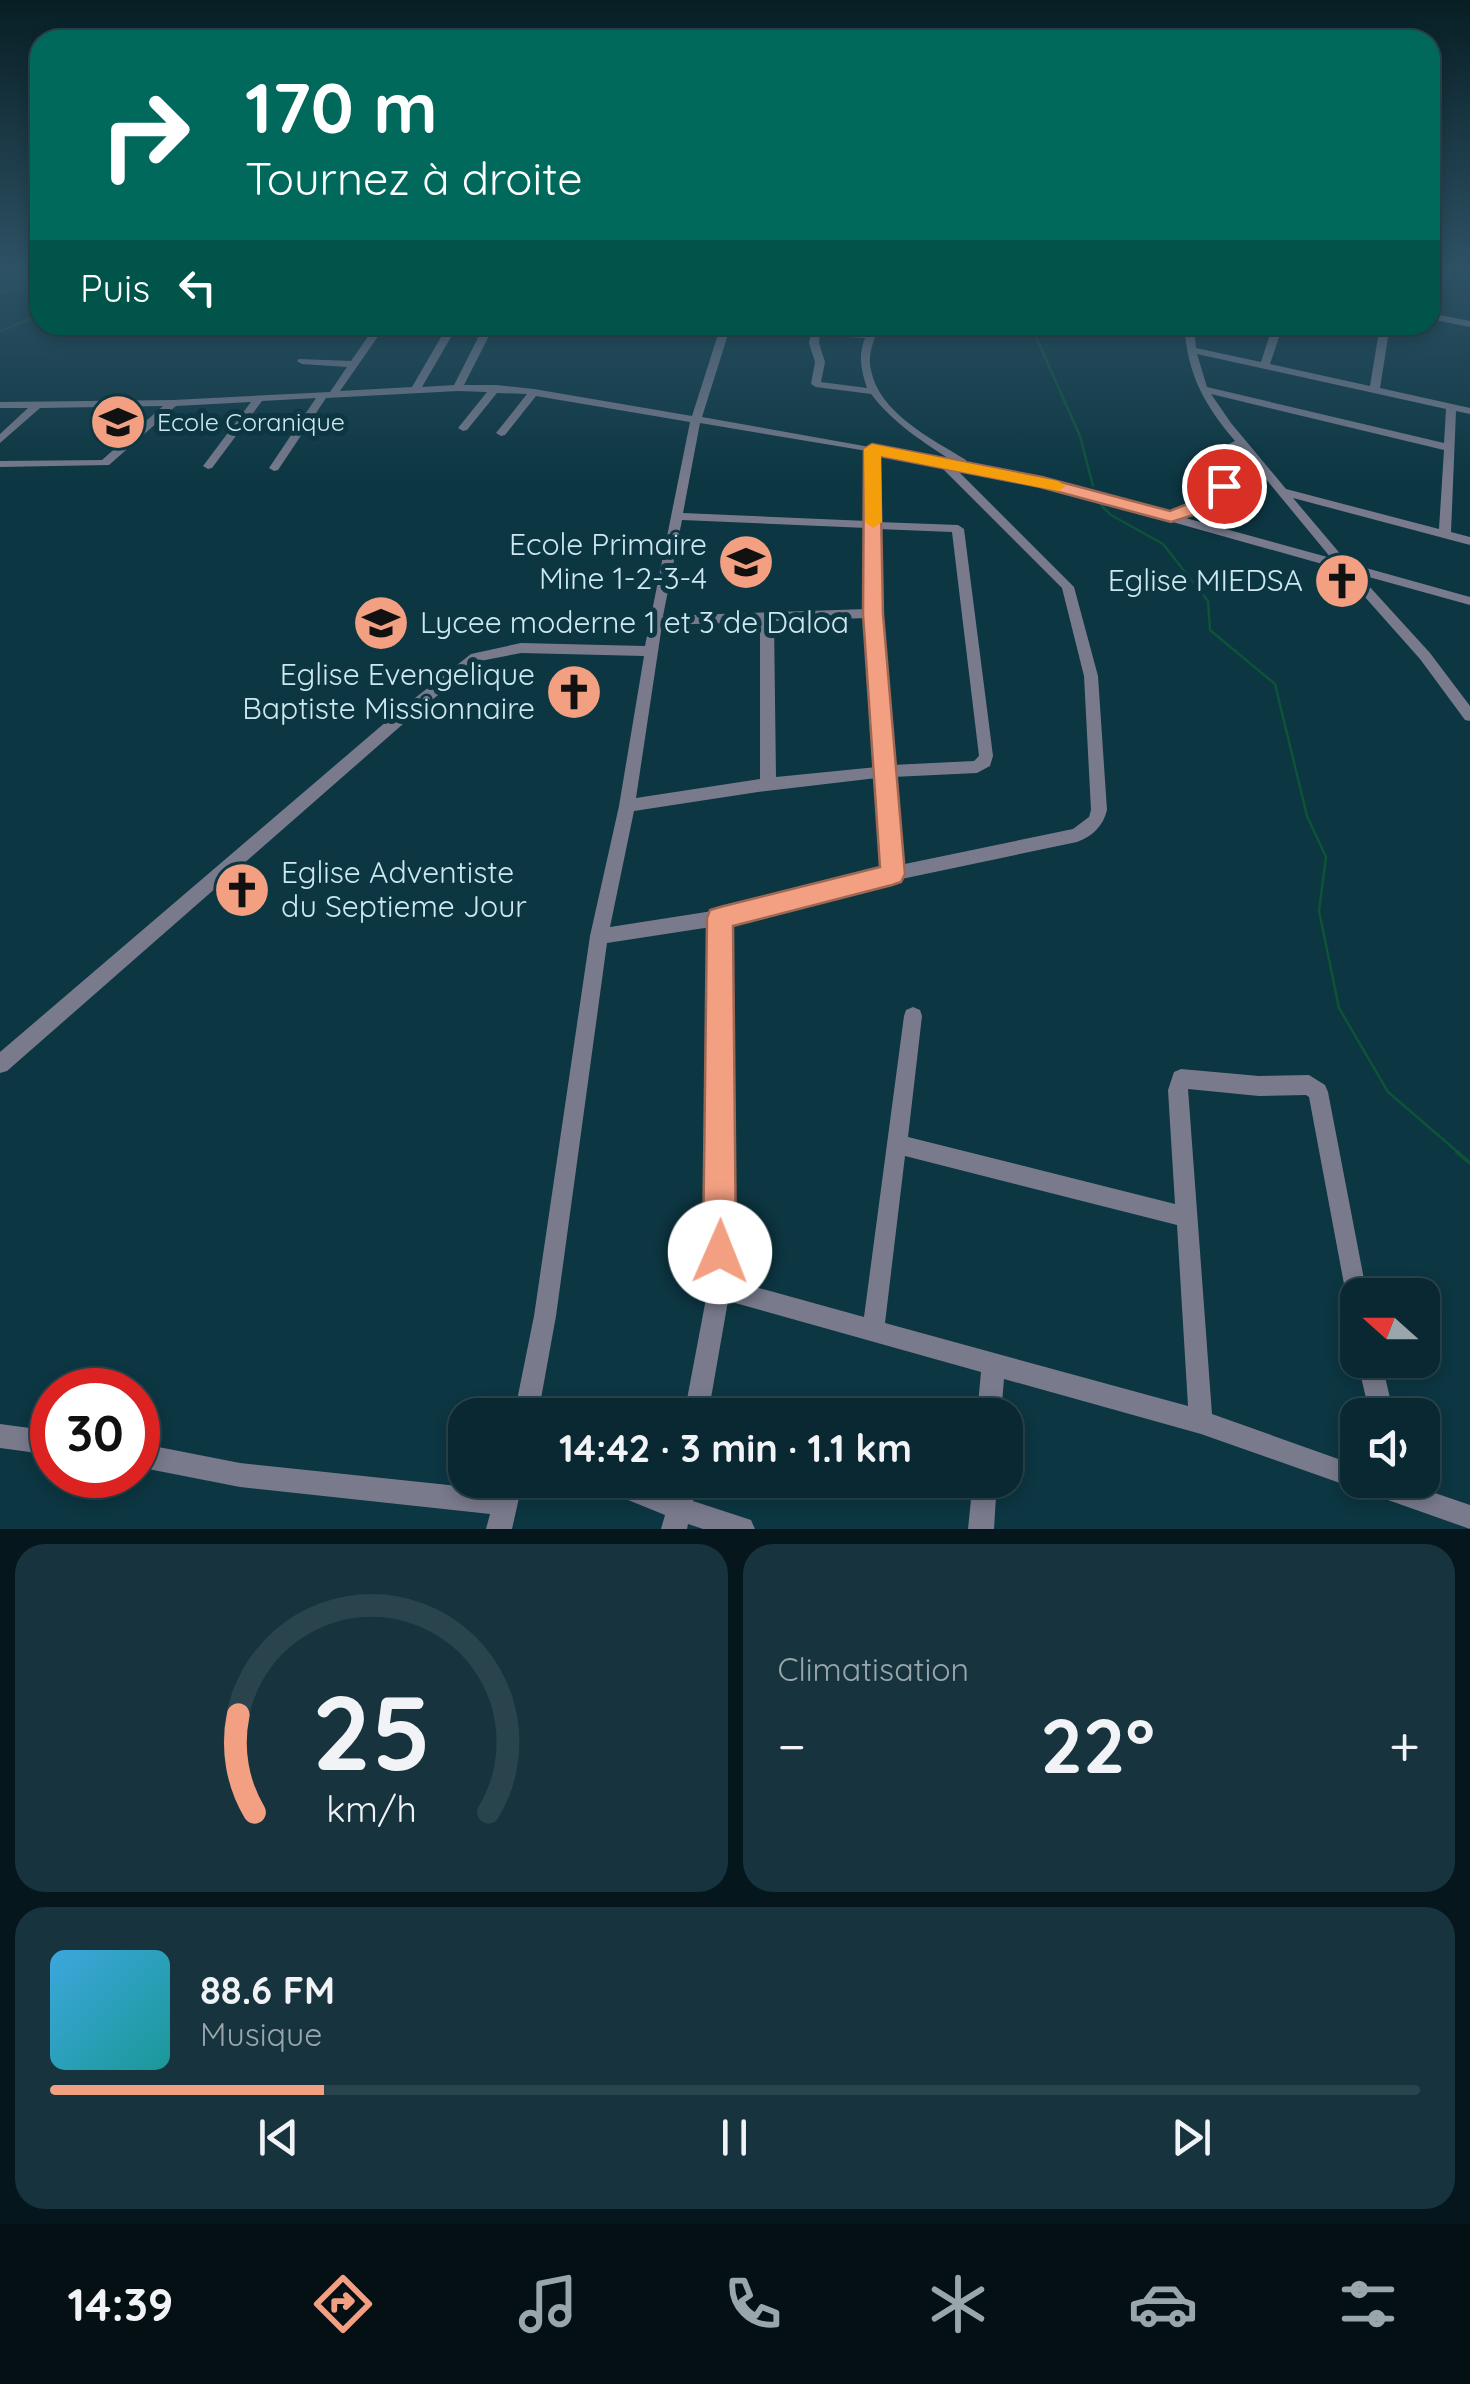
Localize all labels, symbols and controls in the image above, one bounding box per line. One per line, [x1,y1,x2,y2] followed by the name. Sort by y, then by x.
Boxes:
[245,63,438,151] text: 170 m
[80,70,210,200] icon: right
[245,150,583,206] text: Tournez à droite
[170,260,225,315] icon: left
[80,264,150,312] text: Puis
[88,392,148,452] school or university icon: Ecole Coranique
[157,406,345,437] place label: Ecole Coranique
[1182,444,1267,529] pin
[1197,459,1252,514] icon: arrive
[509,525,707,597] place label: Ecole Primaire Mine 1-2-3-4
[716,532,776,592] school or university icon: Ecole Primaire Mine 1-2-3-4
[1312,551,1372,611] church icon: Eglise MIEDSA
[1108,561,1303,599] place label: Eglise MIEDSA
[351,593,411,653] school or university icon: Lycee moderne 1 et 3 de Daloa
[420,603,849,641] place label: Lycee moderne 1 et 3 de Daloa
[242,655,535,727] place label: Eglise Evengelique Baptiste Missionnaire
[544,662,604,722] church icon: Eglise Evengelique Baptiste Missionnaire
[281,853,527,925] place label: Eglise Adventiste du Septieme Jour
[212,860,272,920] church icon: Eglise Adventiste du Septieme Jour
[668,1200,772,1304] position arrow
[1340,1278,1440,1378] north arrow
[1340,1278,1440,1498] map controls
[30,1368,160,1498] speed limit sign: 30
[1340,1398,1440,1498] button: sound
[559,1424,912,1472] text: 14:42 · 3 min · 1.1 km
[778,1649,969,1689] text: Climatisation
[312,1666,431,1796] text: 25
[1040,1698,1155,1792] text: 22°
[778,1711,806,1780] text: −
[1389,1711,1420,1780] text: +
[326,1786,417,1831] text: km/h
[200,1966,335,2014] text: 88.6 FM
[200,2014,322,2054] text: Musique
[251,2110,306,2165] icon: previous
[707,2110,762,2165] icon: pause
[1164,2110,1219,2165] icon: next
[308,2269,378,2339] icon: directions
[513,2269,583,2339] icon: music
[718,2269,788,2339] icon: phone
[923,2269,993,2339] icon: climate
[1128,2269,1198,2339] icon: car
[1333,2269,1403,2339] icon: filters
[67,2276,173,2332] text: 14:39

